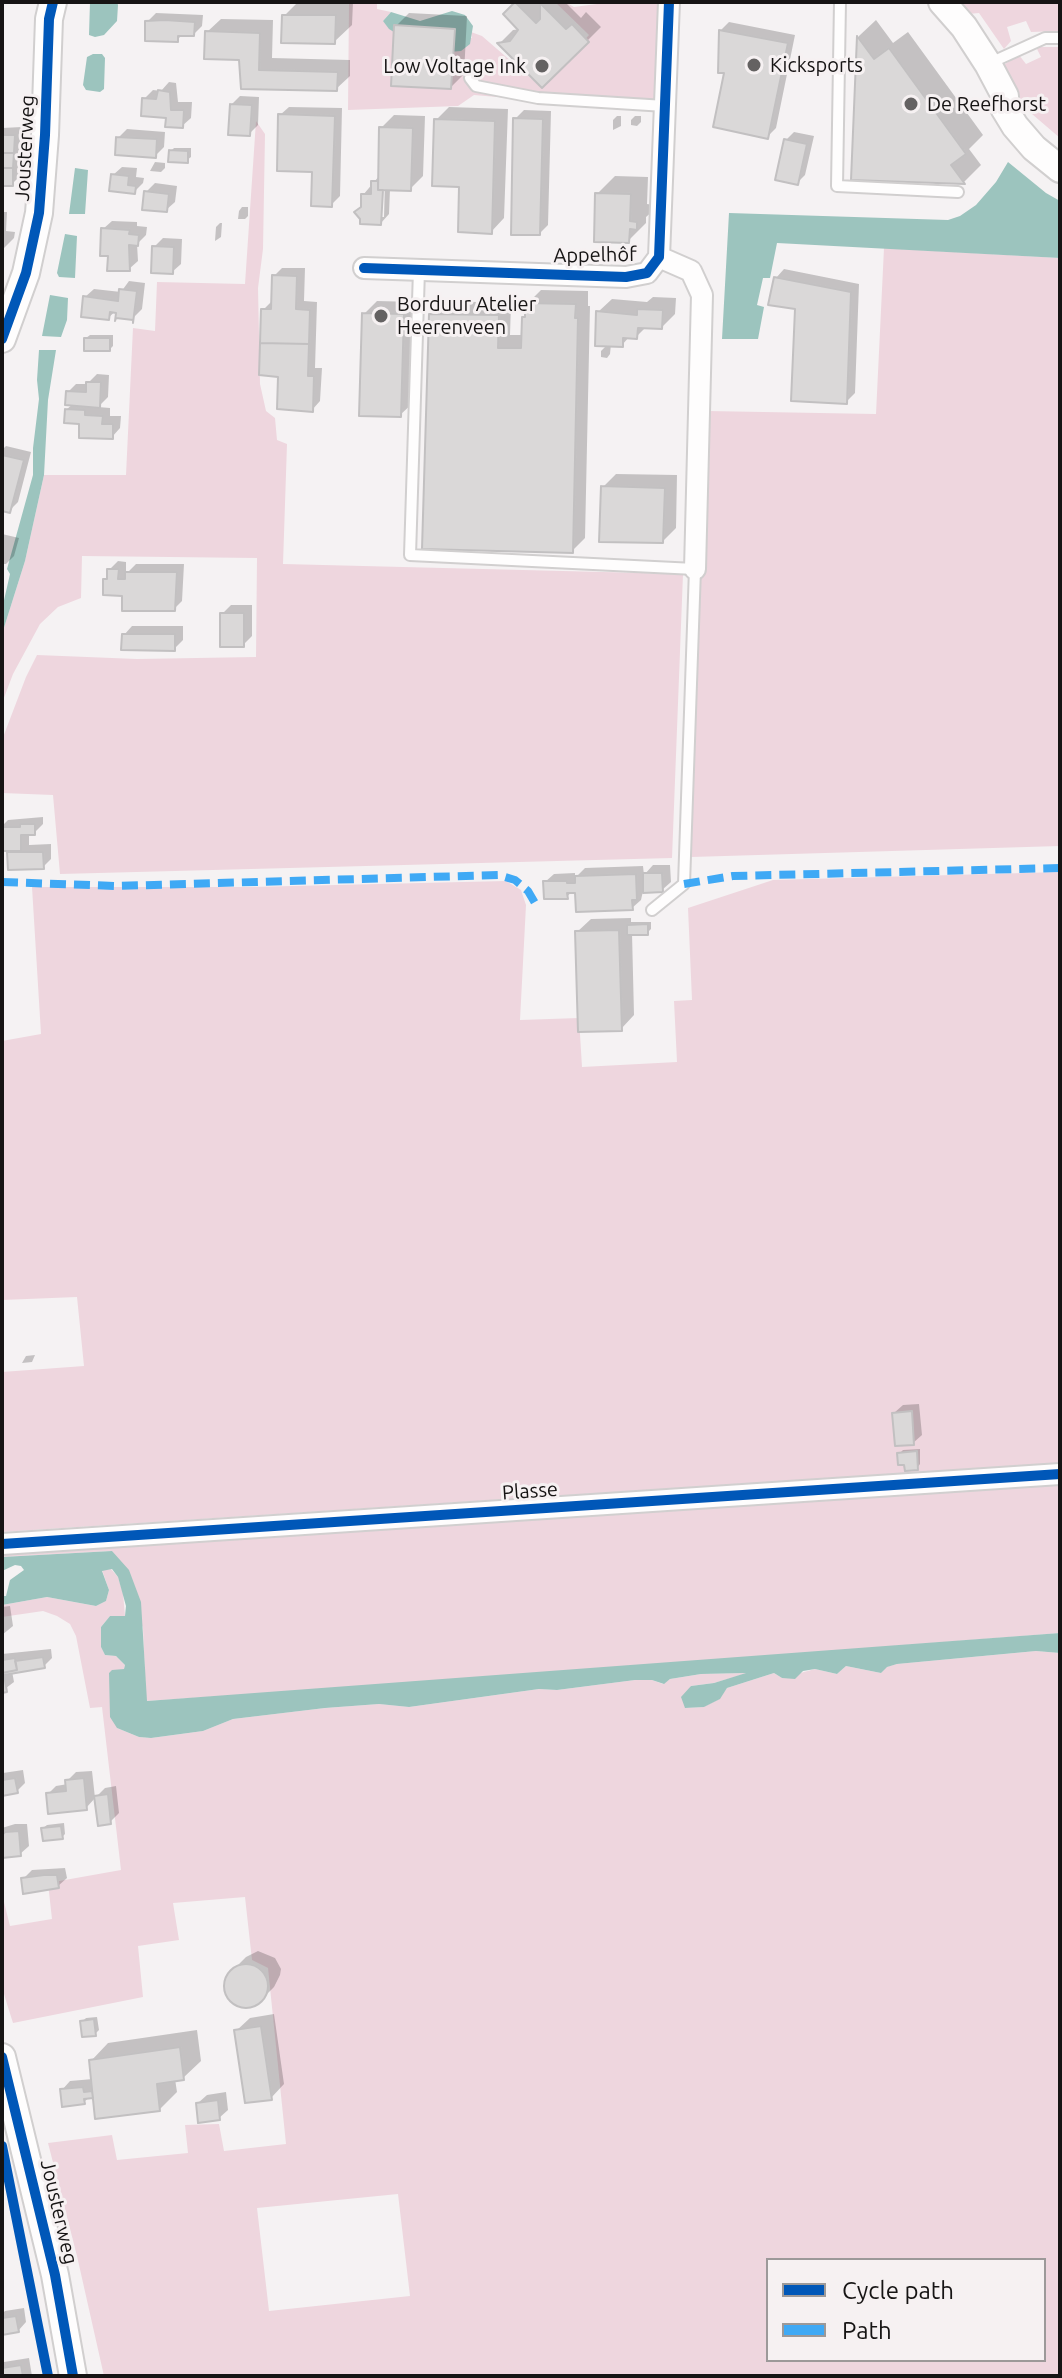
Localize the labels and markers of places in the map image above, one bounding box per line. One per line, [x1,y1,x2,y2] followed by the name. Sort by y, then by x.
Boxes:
[770,53,863,77] place label: Kicksports
[383,54,526,78] place label: Low Voltage Ink
[745,56,763,74] marker: Kicksports
[533,57,551,75] marker: Low Voltage Ink
[927,92,1046,116] place label: De Reefhorst
[902,95,920,113] marker: De Reefhorst
[397,292,536,339] place label: Borduur Atelier Heerenveen
[372,307,390,325] marker: Borduur Atelier Heerenveen

